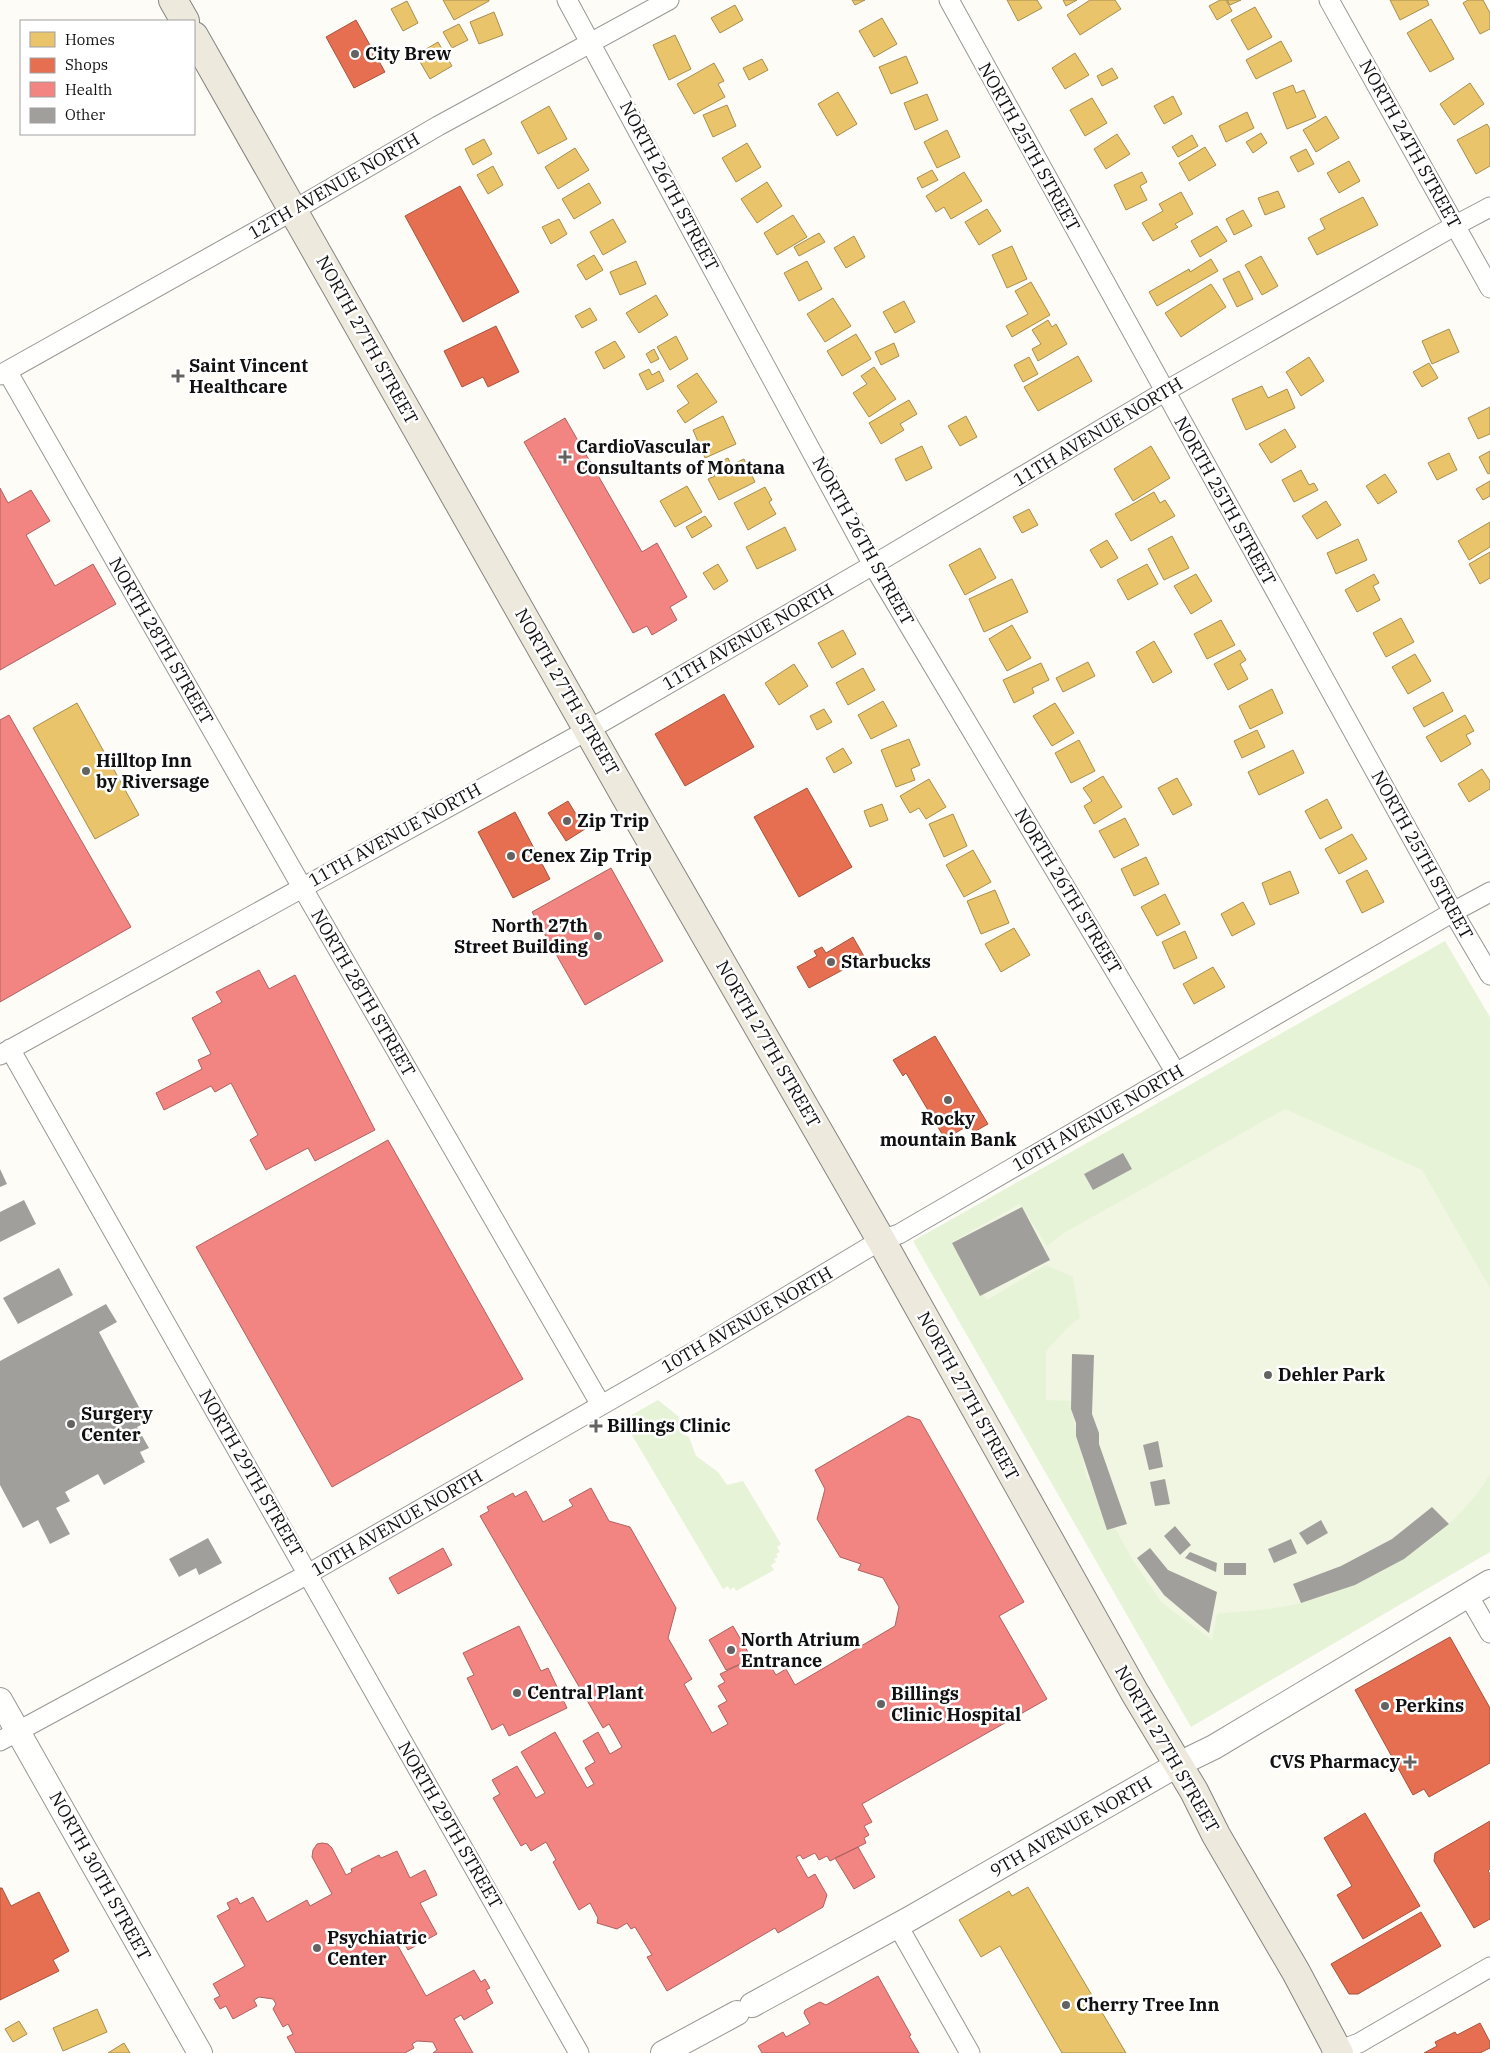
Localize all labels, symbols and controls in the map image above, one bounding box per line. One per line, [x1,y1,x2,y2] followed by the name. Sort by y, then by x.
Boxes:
[20,20,195,135] legend
[65,30,115,49] text: Homes
[365,42,452,65] place label: City Brew
[349,48,361,60] marker: City Brew
[65,55,108,74] text: Shops
[1354,55,1467,232] street label: NORTH 24TH STREET
[973,58,1086,235] street label: NORTH 25TH STREET
[65,80,112,99] text: Health
[615,97,724,275] street label: NORTH 26TH STREET
[65,105,105,124] text: Other
[244,127,424,244] street label: 12TH AVENUE NORTH
[311,251,424,428] street label: NORTH 27TH STREET
[189,354,308,398] place label: Saint Vincent Healthcare
[171,369,185,383] marker: Saint Vincent Healthcare
[1009,372,1187,491] street label: 11TH AVENUE NORTH
[1169,412,1282,589] street label: NORTH 25TH STREET
[576,435,785,479] place label: CardioVascular Consultants of Montana
[558,450,572,464] marker: CardioVascular Consultants of Montana
[807,452,920,629] street label: NORTH 26TH STREET
[104,553,219,729] street label: NORTH 28TH STREET
[658,578,838,695] street label: 11TH AVENUE NORTH
[510,604,625,780] street label: NORTH 27TH STREET
[96,749,209,793] place label: Hilltop Inn by Riversage
[80,765,92,777] marker: Hilltop Inn by Riversage
[1366,766,1479,943] street label: NORTH 25TH STREET
[304,777,485,892] street label: 11TH AVENUE NORTH
[1010,804,1127,978] street label: NORTH 26TH STREET
[577,809,649,832] place label: Zip Trip
[561,815,573,827] marker: Zip Trip
[521,844,652,867] place label: Cenex Zip Trip
[505,850,517,862] marker: Cenex Zip Trip
[306,905,421,1081] street label: NORTH 28TH STREET
[454,914,589,958] place label: North 27th Street Building
[592,930,604,942] marker: North 27th Street Building
[841,950,931,973] place label: Starbucks
[711,956,826,1132] street label: NORTH 27TH STREET
[825,956,837,968] marker: Starbucks
[1008,1059,1188,1176] street label: 10TH AVENUE NORTH
[942,1094,954,1106] marker: Rocky mountain Bank
[880,1107,1017,1151] place label: Rocky mountain Bank
[657,1261,837,1378] street label: 10TH AVENUE NORTH
[912,1307,1025,1484] street label: NORTH 27TH STREET
[1278,1363,1386,1386] place label: Dehler Park
[1262,1369,1274,1381] marker: Dehler Park
[194,1385,309,1561] street label: NORTH 29TH STREET
[81,1402,153,1446] place label: Surgery Center
[607,1414,731,1437] place label: Billings Clinic
[65,1418,77,1430] marker: Surgery Center
[589,1419,603,1433] marker: Billings Clinic
[307,1464,487,1581] street label: 10TH AVENUE NORTH
[741,1628,861,1672] place label: North Atrium Entrance
[725,1644,737,1656] marker: North Atrium Entrance
[1110,1661,1225,1837] street label: NORTH 27TH STREET
[527,1681,644,1704] place label: Central Plant
[891,1682,1021,1726] place label: Billings Clinic Hospital
[511,1687,523,1699] marker: Central Plant
[1395,1694,1464,1717] place label: Perkins
[875,1698,887,1710] marker: Billings Clinic Hospital
[1379,1700,1391,1712] marker: Perkins
[393,1737,508,1913] street label: NORTH 29TH STREET
[1269,1750,1401,1773] place label: CVS Pharmacy
[1404,1756,1416,1768] marker: CVS Pharmacy
[986,1771,1156,1882] street label: 9TH AVENUE NORTH
[44,1787,157,1964] street label: NORTH 30TH STREET
[327,1926,427,1970] place label: Psychiatric Center
[311,1942,323,1954] marker: Psychiatric Center
[1076,1993,1219,2016] place label: Cherry Tree Inn
[1060,1999,1072,2011] marker: Cherry Tree Inn

